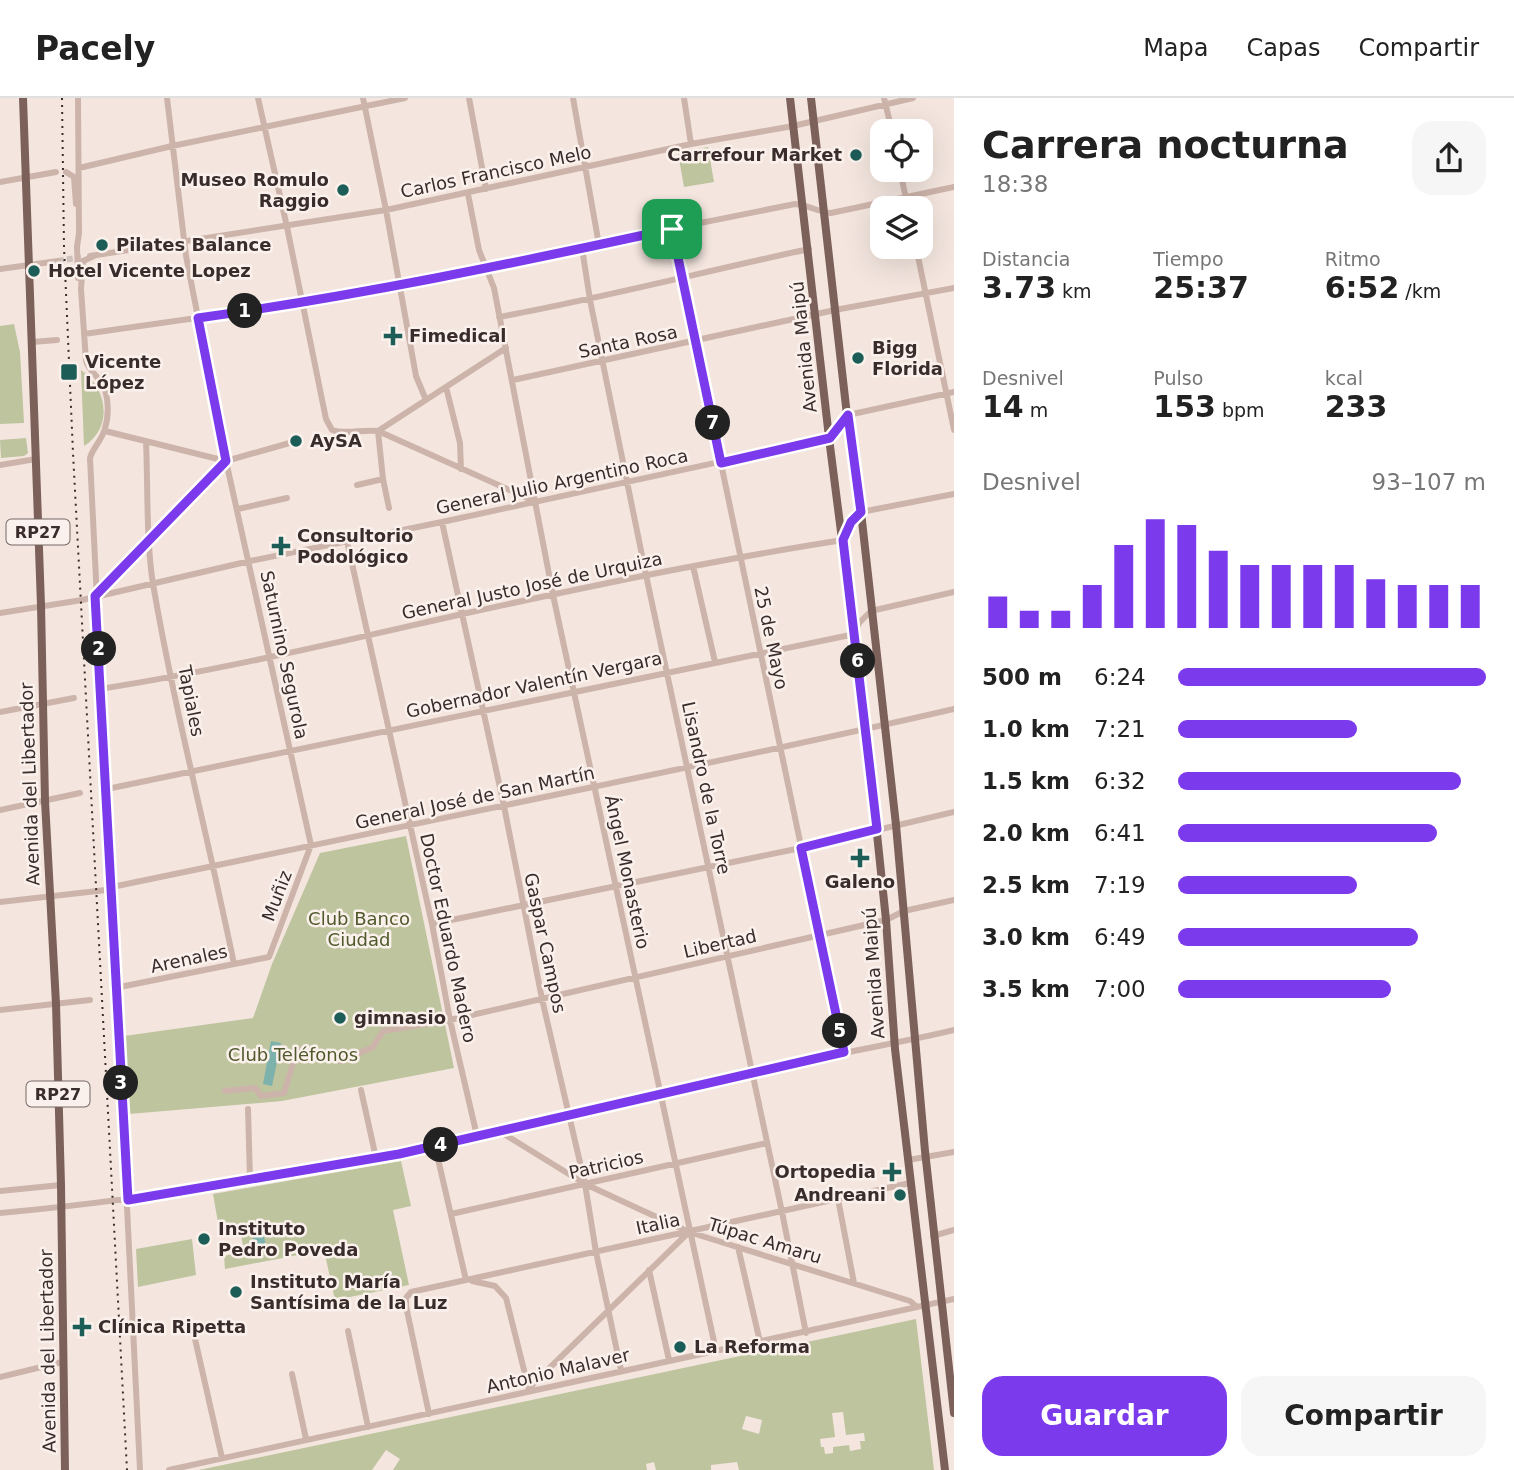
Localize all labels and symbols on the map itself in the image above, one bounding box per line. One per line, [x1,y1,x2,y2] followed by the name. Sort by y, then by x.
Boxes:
[399,141,593,202] street label: Carlos Francisco Melo
[667,144,842,165] place label: Carrefour Market
[848,147,864,163] marker: Carrefour Market
[180,169,329,211] place label: Museo Romulo Raggio
[335,182,351,198] marker: Museo Romulo Raggio
[642,199,702,259] pin
[116,234,271,255] place label: Pilates Balance
[94,237,110,253] marker: Pilates Balance
[48,260,251,281] place label: Hotel Vicente Lopez
[26,263,42,279] marker: Hotel Vicente Lopez
[786,280,821,414] street label: Avenida Maipú
[228,294,262,328] pin: 1
[576,321,679,362] street label: Santa Rosa
[409,325,506,346] place label: Fimedical
[383,326,403,346] marker: Fimedical
[872,337,943,379] place label: Bigg Florida
[850,350,866,366] marker: Bigg Florida
[85,351,161,393] place label: Vicente López
[59,362,79,382] marker: Vicente López
[696,406,730,440] pin: 7
[310,430,362,451] place label: AySA
[288,433,304,449] marker: AySA
[434,444,690,519] street label: General Julio Argentino Roca
[7,520,70,544] road number: RP27
[297,525,413,567] place label: Consultorio Podológico
[271,536,291,556] marker: Consultorio Podológico
[400,548,664,623] street label: General Justo José de Urquiza
[256,569,313,741] street label: Saturnino Segurola
[750,584,793,691] street label: 25 de Mayo
[82,632,116,666] pin: 2
[840,644,876,678] pin: 6
[404,647,664,722] street label: Gobernador Valentín Vergara
[174,663,209,738] street label: Tapiales
[15,681,44,886] street label: Avenida del Libertador
[678,700,735,876] street label: Lisandro de la Torre
[353,762,597,833] street label: General José de San Martín
[601,793,654,951] street label: Ángel Monasterio
[416,831,481,1045] street label: Doctor Eduardo Madero
[850,848,870,868] marker: Galeno
[257,867,296,924] street label: Muñiz
[520,871,571,1015] street label: Gaspar Campos
[825,871,895,892] place label: Galeno
[858,906,889,1040] street label: Avenida Maipú
[308,908,410,950] park label: Club Banco Ciudad
[681,925,759,962] street label: Libertad
[148,940,229,977] street label: Arenales
[354,1007,446,1028] place label: gimnasio
[332,1010,348,1026] marker: gimnasio
[822,1014,858,1048] pin: 5
[228,1044,358,1065] park label: Club Teléfonos
[104,1066,138,1100] pin: 3
[27,1082,90,1106] road number: RP27
[424,1128,458,1162] pin: 4
[567,1146,645,1183] street label: Patricios
[775,1161,876,1182] place label: Ortopedia
[882,1162,902,1182] marker: Ortopedia
[794,1184,886,1205] place label: Andreani
[892,1187,908,1203] marker: Andreani
[634,1209,682,1238] street label: Italia
[705,1213,824,1268] street label: Túpac Amaru
[218,1218,358,1260] place label: Instituto Pedro Poveda
[196,1231,212,1247] marker: Instituto Pedro Poveda
[35,1248,60,1453] street label: Avenida del Libertador
[250,1271,447,1313] place label: Instituto María Santísima de la Luz
[228,1284,244,1300] marker: Instituto María Santísima de la Luz
[98,1316,246,1337] place label: Clínica Ripetta
[72,1317,92,1337] marker: Clínica Ripetta
[694,1336,810,1357] place label: La Reforma
[672,1339,688,1355] marker: La Reforma
[484,1344,632,1397] street label: Antonio Malaver

